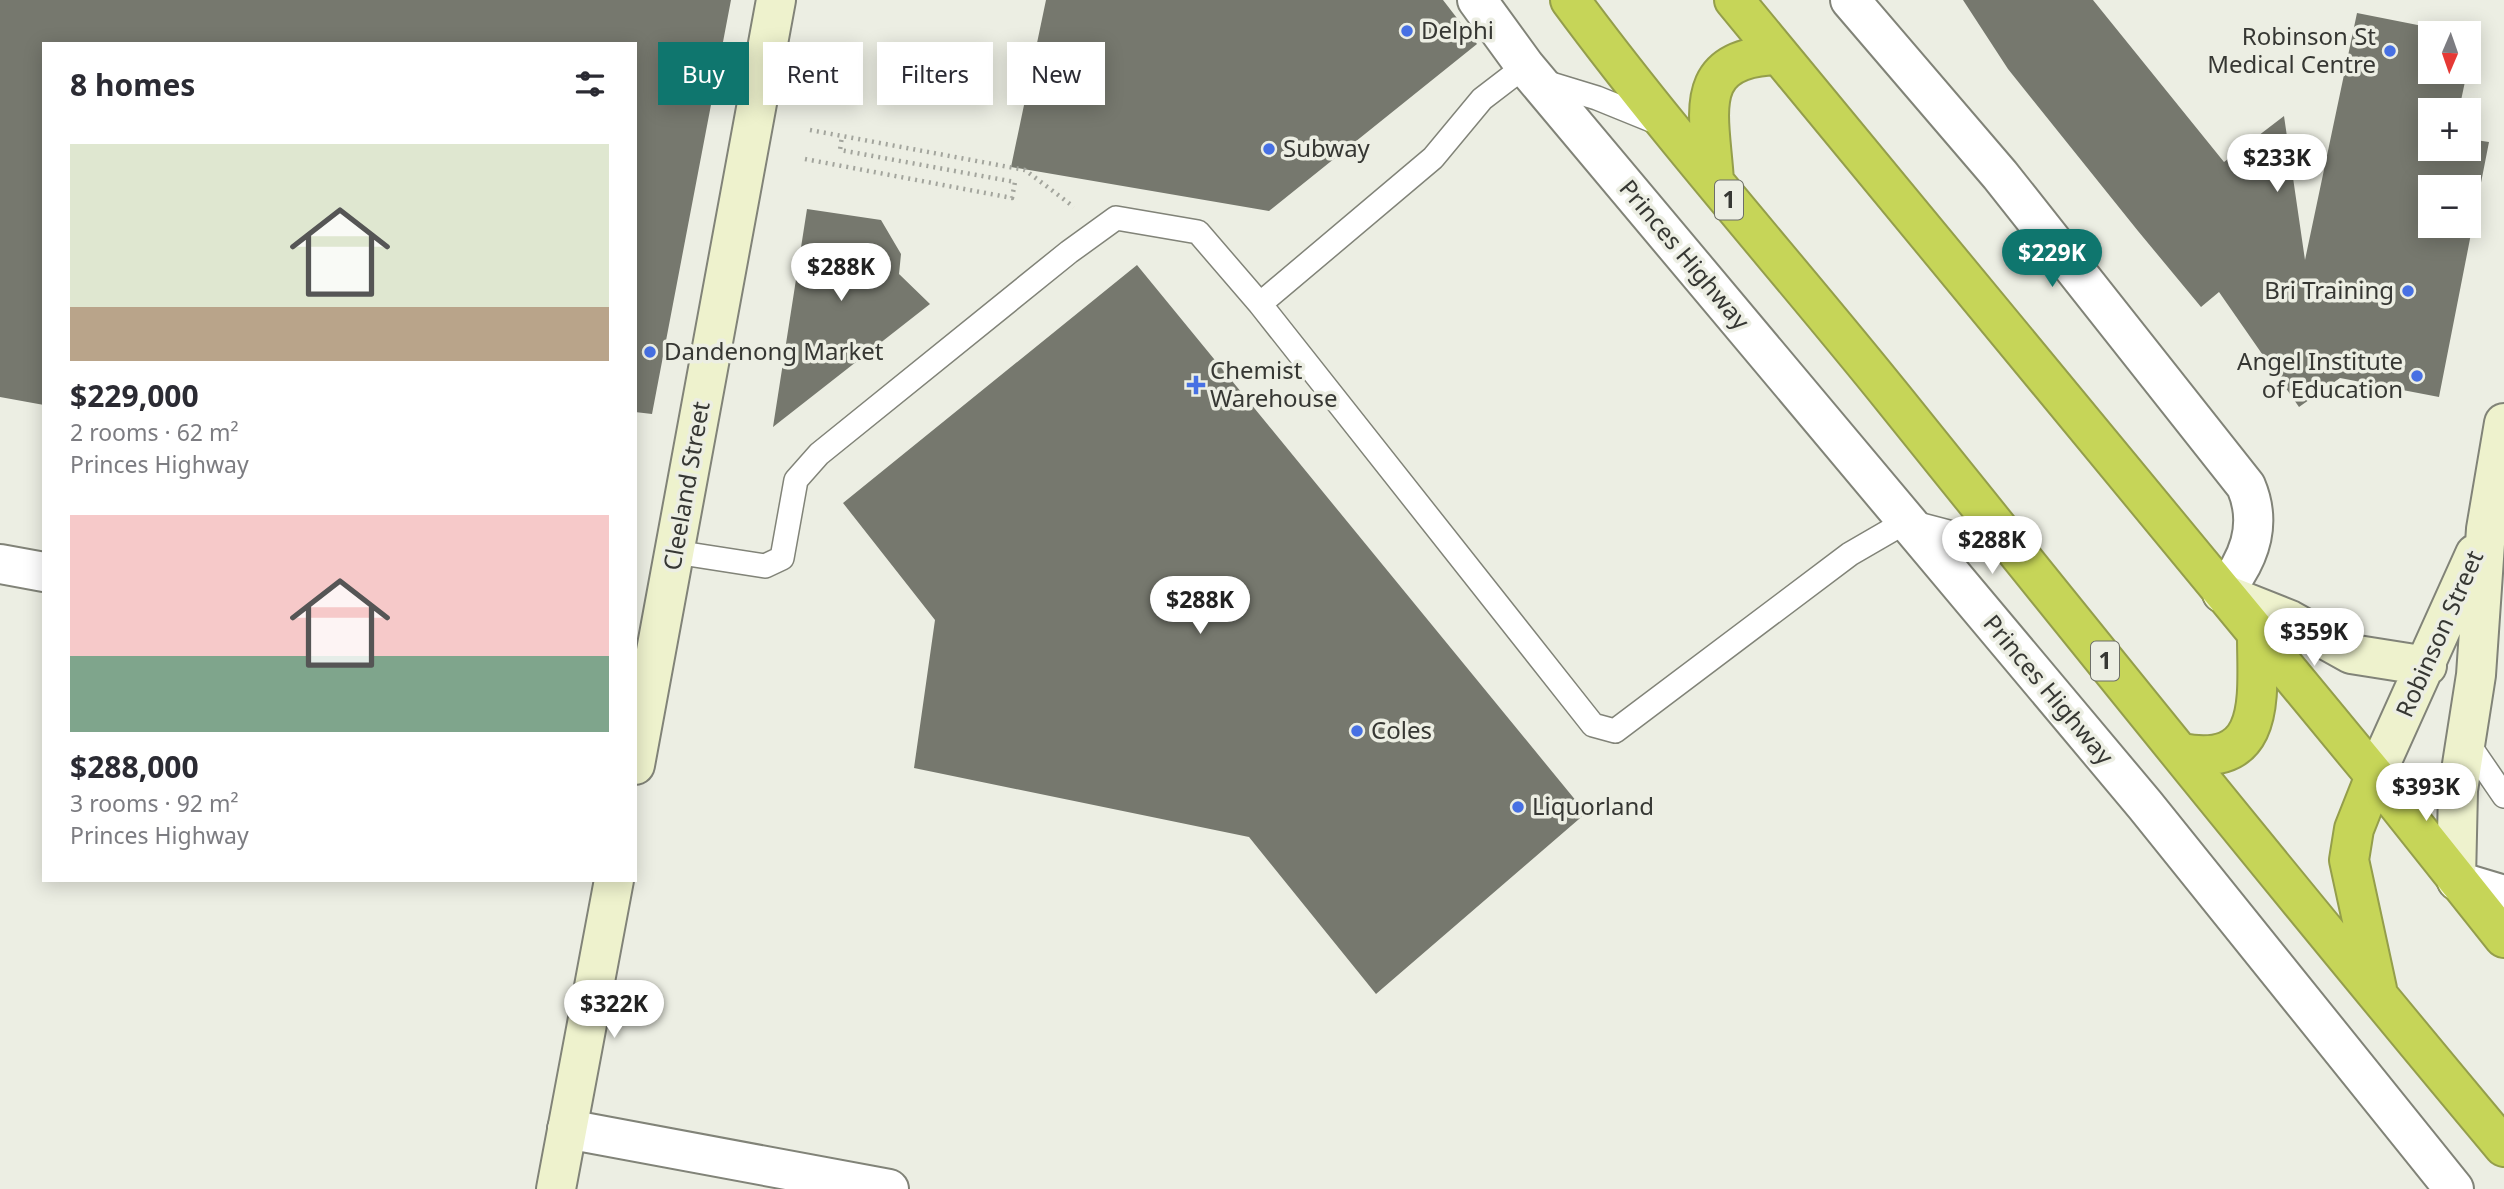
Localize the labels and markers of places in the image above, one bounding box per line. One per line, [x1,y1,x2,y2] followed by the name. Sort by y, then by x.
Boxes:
[1421,13,1494,46] place label: Delphi
[2207,19,2376,80] place label: Robinson St Medical Centre
[1399,23,1415,39] marker: Delphi
[2382,43,2398,59] marker: Robinson St Medical Centre
[1283,131,1371,164] place label: Subway
[2228,134,2326,194] pin: $233K
[1261,141,1277,157] marker: Subway
[2003,230,2101,289] pin: $229K
[792,244,890,303] pin: $288K
[2264,273,2394,306] place label: Bri Training
[2400,283,2416,299] marker: Bri Training
[664,334,884,367] place label: Dandenong Market
[642,344,658,360] marker: Dandenong Market
[2237,344,2403,405] place label: Angel Institute of Education
[1210,353,1338,414] place label: Chemist Warehouse
[2409,368,2425,384] marker: Angel Institute of Education
[1188,377,1204,393] marker: Chemist Warehouse
[1943,516,2041,576] pin: $288K
[1151,576,1249,636] pin: $288K
[2265,608,2363,668] pin: $359K
[1371,713,1432,746] place label: Coles
[1349,723,1365,739] marker: Coles
[2377,764,2475,823] pin: $393K
[1532,789,1654,822] place label: Liquorland
[1510,799,1526,815] marker: Liquorland
[565,981,663,1040] pin: $322K

